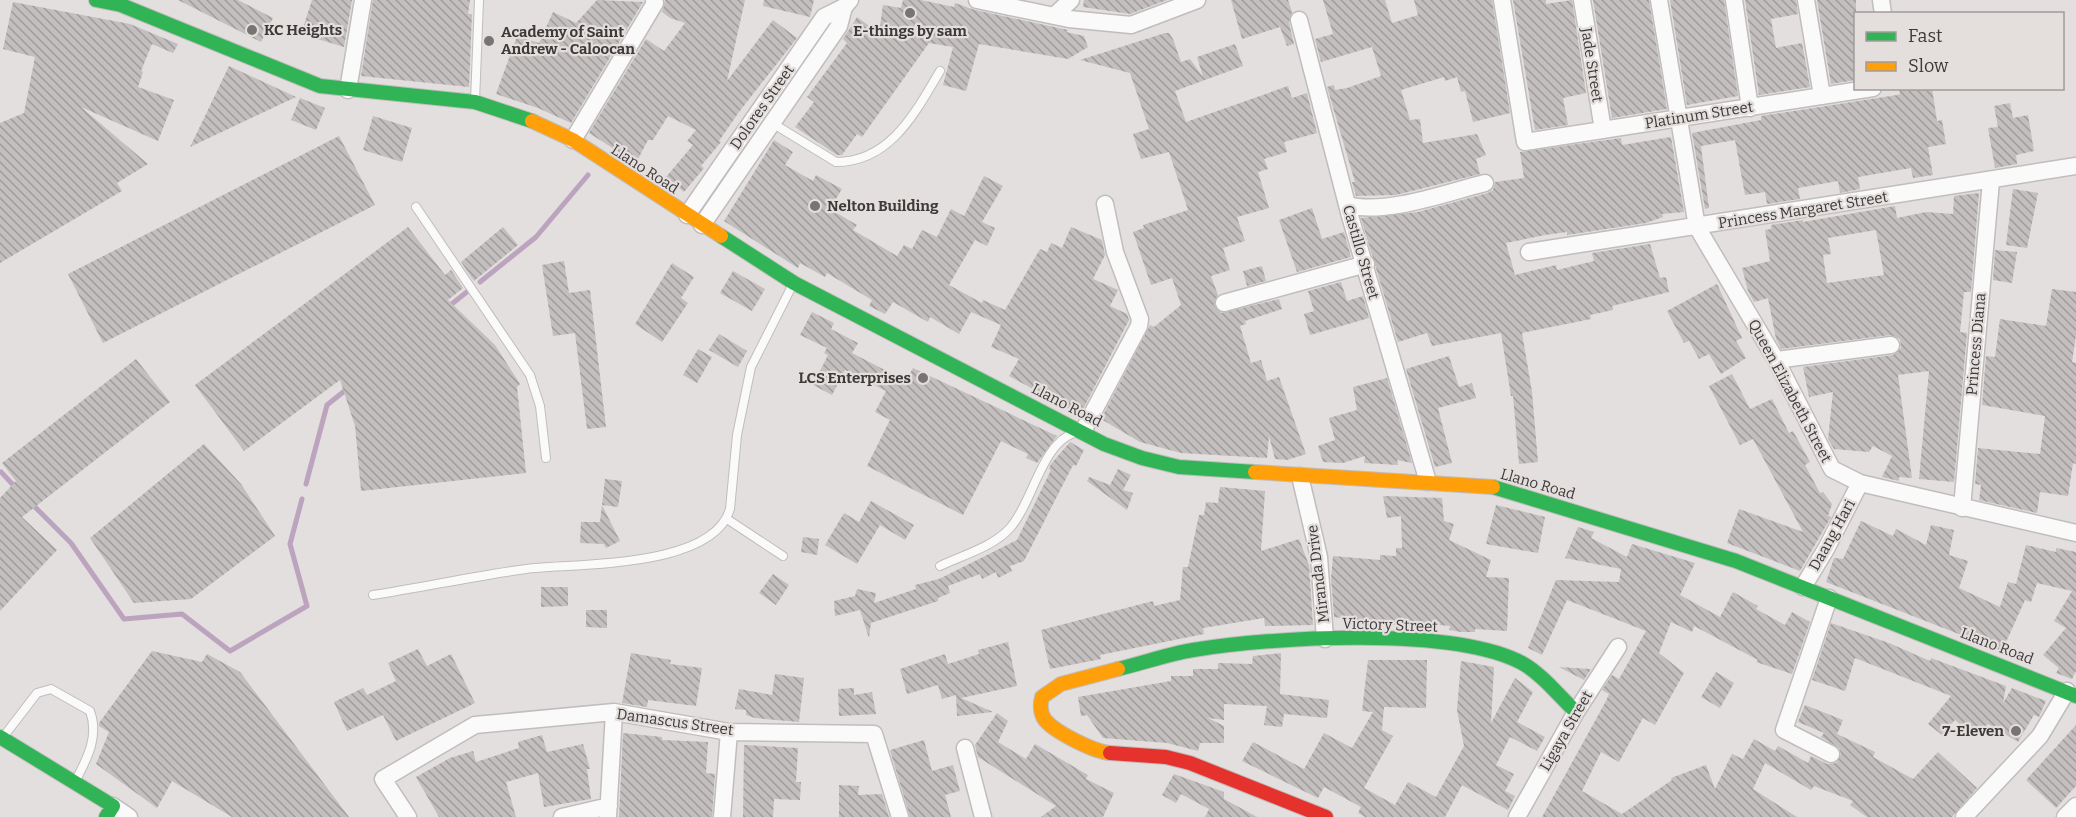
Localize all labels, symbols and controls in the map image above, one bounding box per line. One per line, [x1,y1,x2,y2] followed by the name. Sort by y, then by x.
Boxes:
[903,6,917,20] marker: E-things by sam
[1854,12,2064,90] legend
[264,21,342,39] place label: KC Heights
[853,22,968,40] place label: E-things by sam
[245,23,259,37] marker: KC Heights
[501,23,635,58] place label: Academy of Saint Andrew - Caloocan
[1577,25,1607,104] street label: Jade Street
[1908,25,1943,47] text: Fast
[482,34,496,48] marker: Academy of Saint Andrew - Caloocan
[1908,55,1949,77] text: Slow
[726,61,798,153] street label: Dolores Street
[1644,97,1755,132] street label: Platinum Street
[608,140,682,198] street label: Llano Road
[1717,188,1890,232] street label: Princess Margaret Street
[827,197,939,215] place label: Nelton Building
[808,199,822,213] marker: Nelton Building
[1339,203,1383,302] street label: Castillo Street
[1963,292,1989,396] street label: Princess Diana
[1745,316,1836,466] street label: Queen Elizabeth Street
[798,369,911,387] place label: LCS Enterprises
[916,371,930,385] marker: LCS Enterprises
[1029,379,1105,431] street label: Llano Road
[1499,465,1578,503] street label: Llano Road
[1805,496,1859,574] street label: Daang Hari
[1303,524,1333,624] street label: Miranda Drive
[1342,614,1439,636] street label: Victory Street
[1958,624,2036,668] street label: Llano Road
[1536,687,1596,774] street label: Ligaya Street
[616,705,735,739] street label: Damascus Street
[1942,722,2004,740] place label: 7-Eleven
[2009,724,2023,738] marker: 7-Eleven

